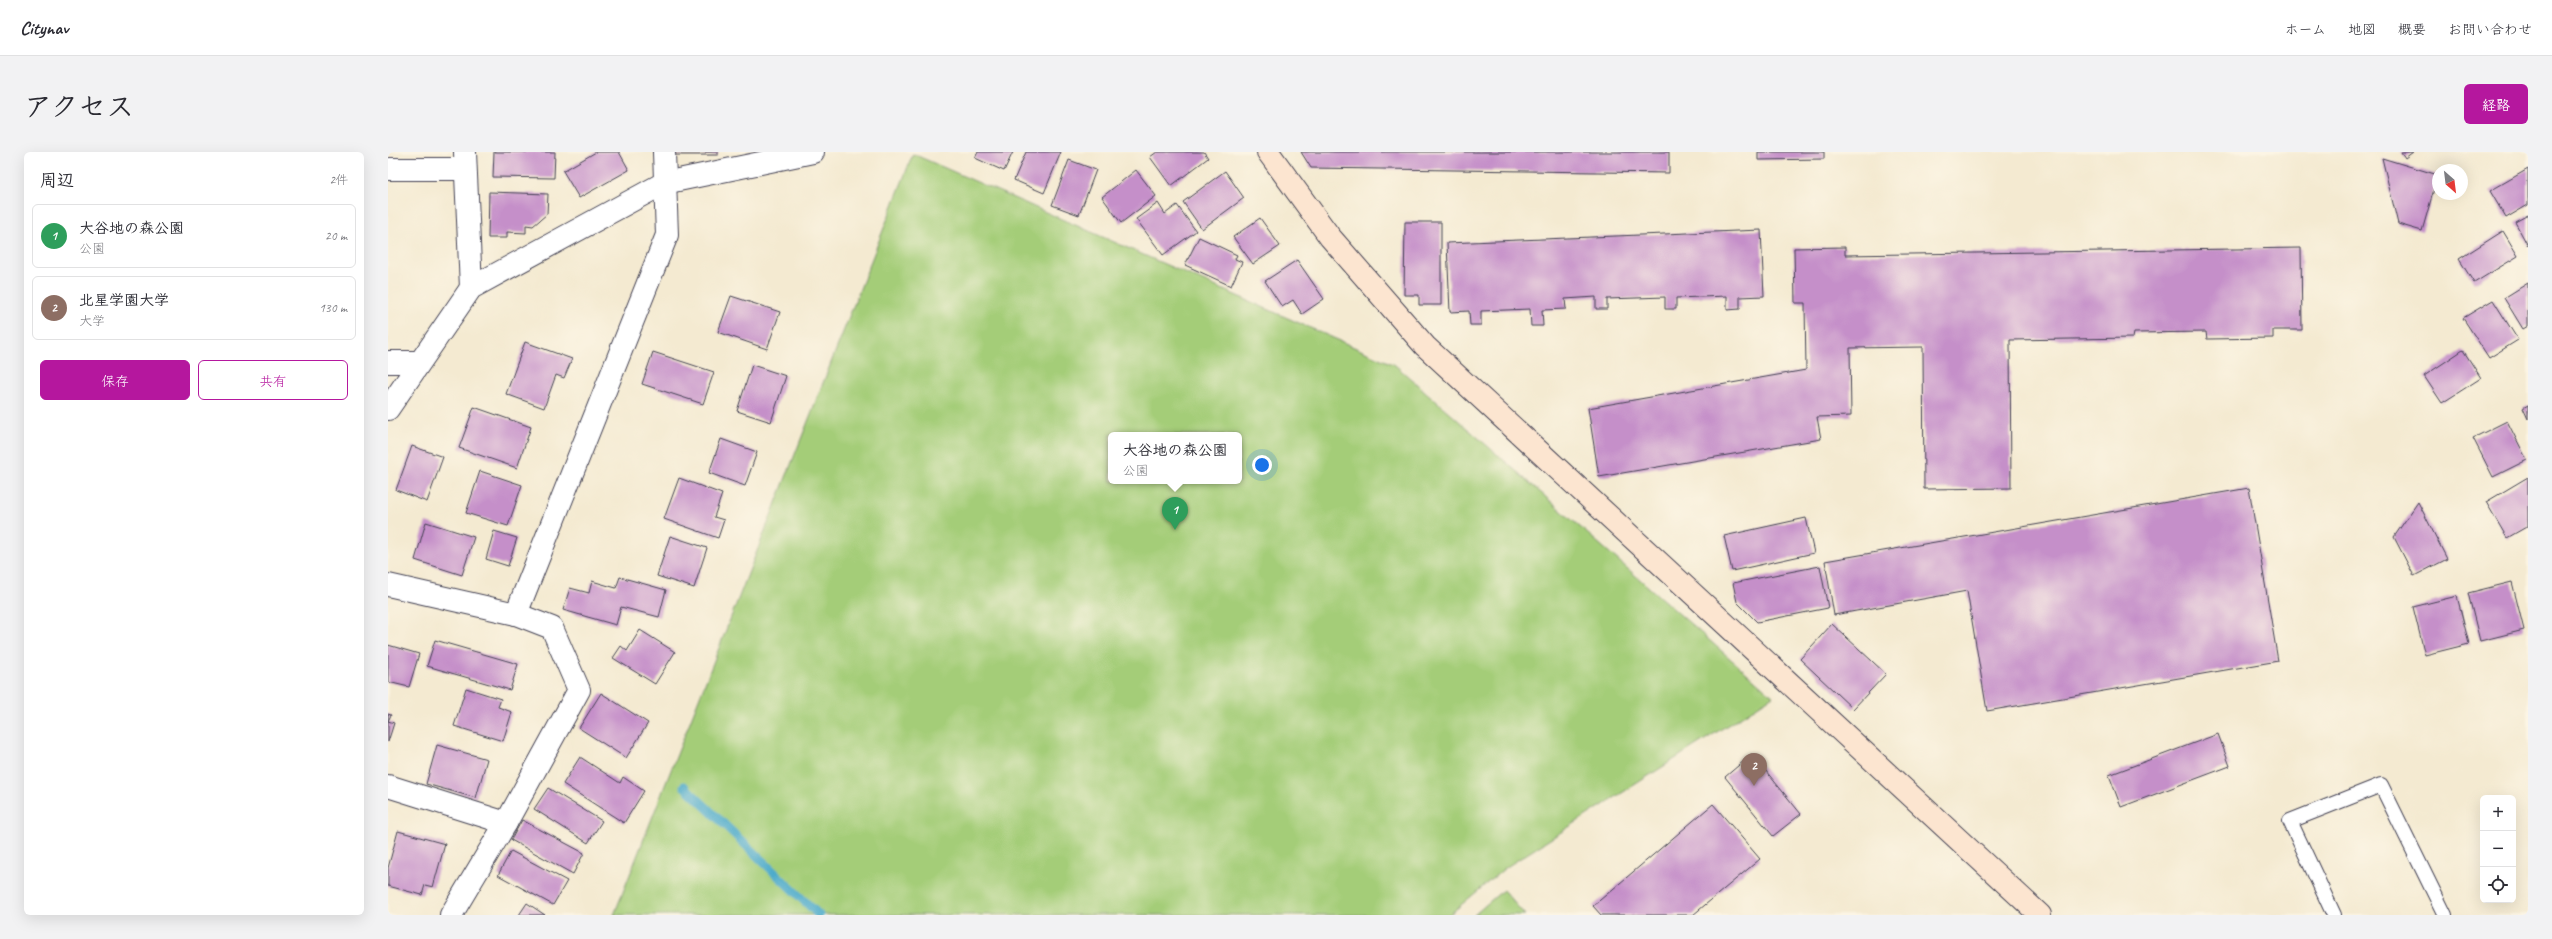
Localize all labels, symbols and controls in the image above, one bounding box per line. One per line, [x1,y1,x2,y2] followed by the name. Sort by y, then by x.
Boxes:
[20,16,68,40] text: Citynav
[2285,21,2326,38] text: ホーム
[2348,21,2376,38] text: 地図
[2398,21,2426,38] text: 概要
[2448,21,2532,38] text: お問い合わせ
[2464,84,2528,124] button: 経路
[24,89,134,124] text: アクセス
[2432,164,2468,200] north arrow
[40,170,74,191] text: 周辺
[329,172,348,188] text: 2件
[79,219,184,238] text: 大谷地の森公園
[51,228,57,244] text: 1
[325,228,347,244] text: 20 m
[79,241,105,257] text: 公園
[79,291,169,310] text: 北星学園大学
[51,300,57,316] text: 2
[319,300,347,316] text: 130 m
[79,313,105,329] text: 大学
[40,360,190,400] button: 保存
[198,360,348,400] button: 共有
[1108,432,1242,484] popup
[1122,441,1228,460] text: 大谷地の森公園
[1252,455,1272,475] your location
[1122,463,1149,479] text: 公園
[1162,497,1188,530] pin: 1
[1741,753,1767,786] pin: 2
[2480,795,2516,903] map controls
[2480,795,2516,831] button: +
[2480,831,2516,867] button: −
[2480,867,2516,903] button: locate

